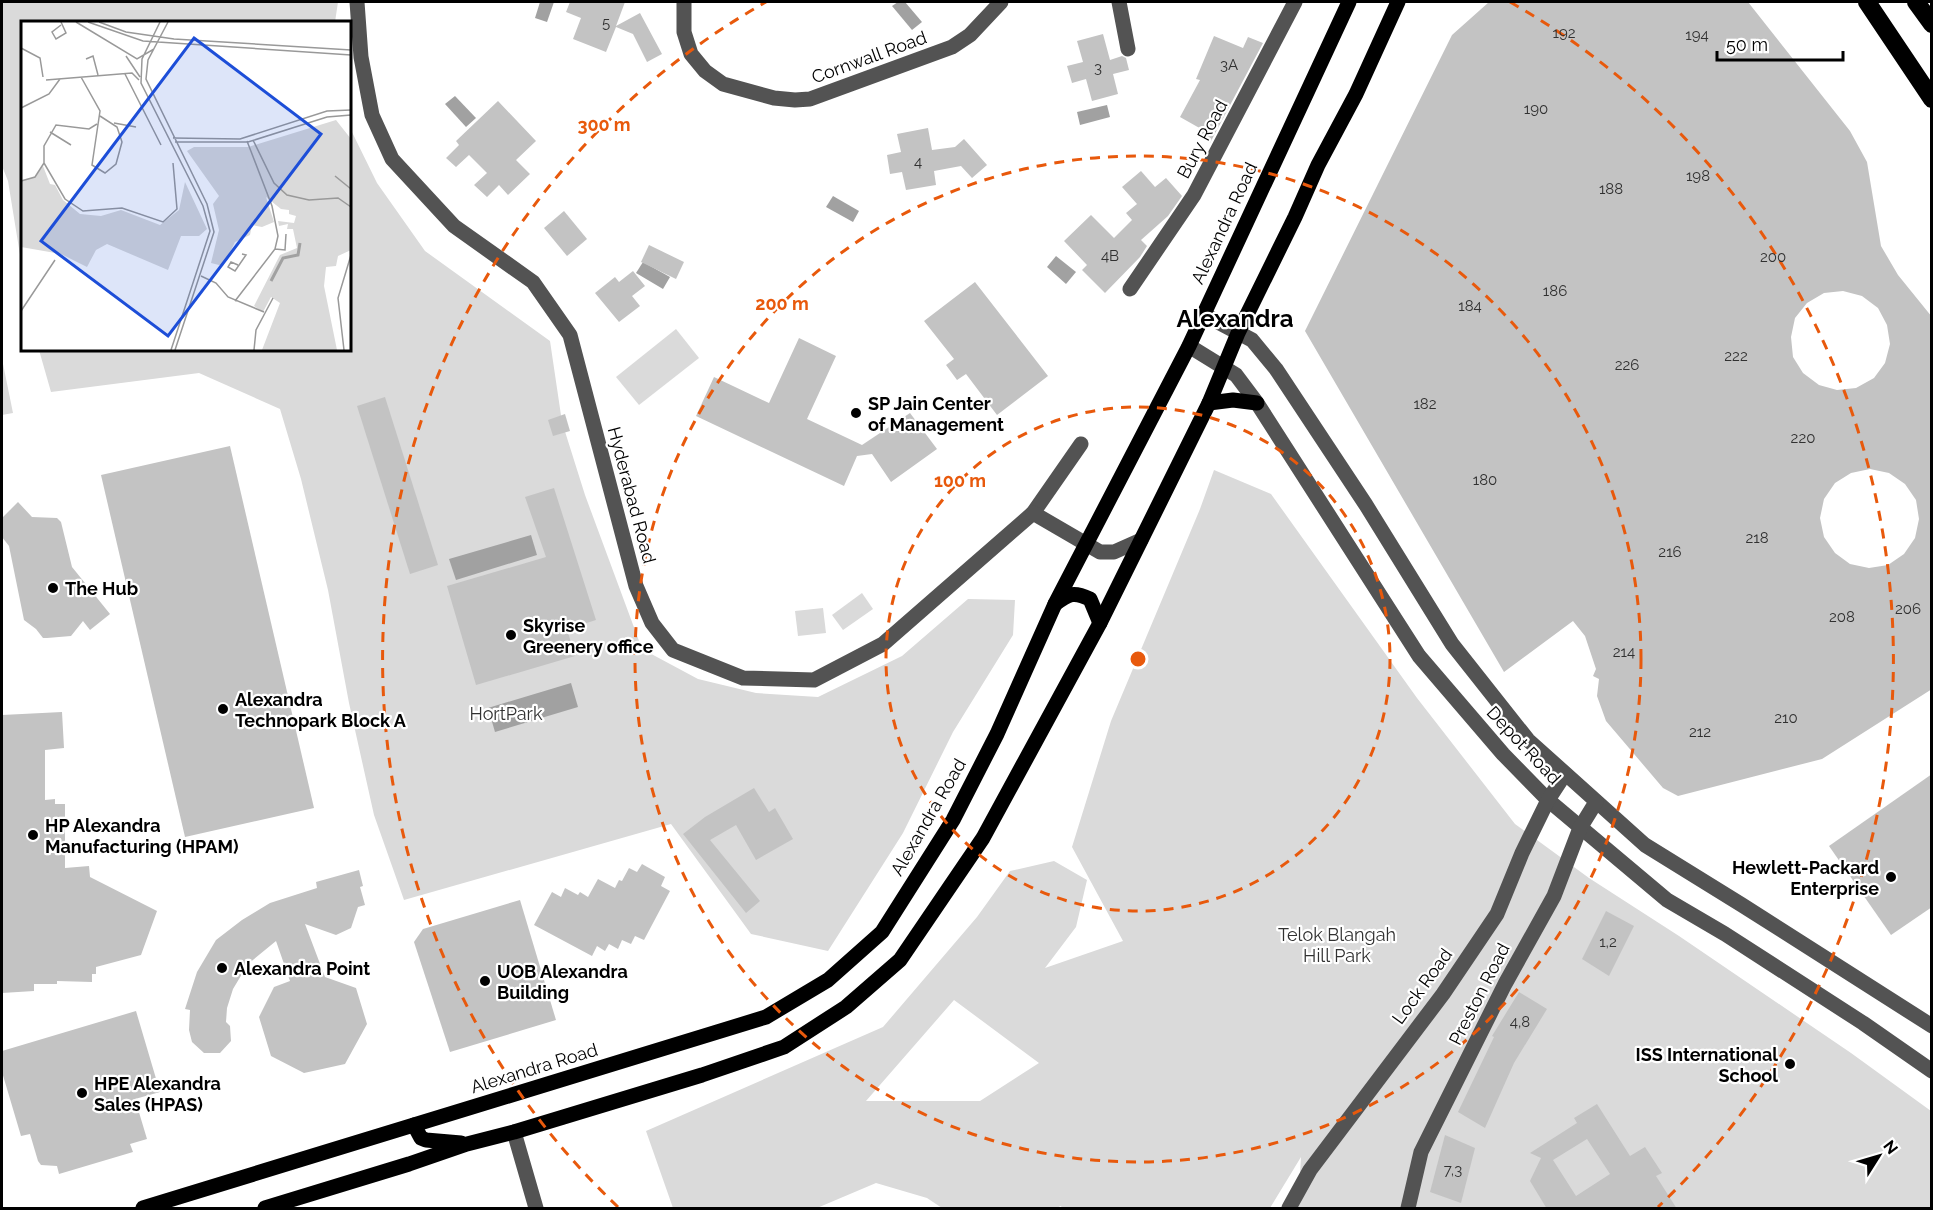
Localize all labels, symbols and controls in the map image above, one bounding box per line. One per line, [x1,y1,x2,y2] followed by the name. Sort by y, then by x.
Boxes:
[602,14,610,32] house number: 5
[21,21,351,351] inset map
[1552,24,1576,42] house number: 192
[1717,24,1843,62] scale bar
[809,26,929,88] street label: Cornwall Road
[1685,26,1709,44] house number: 194
[1726,34,1768,55] text: 50 m
[1220,56,1238,74] house number: 3A
[1094,59,1102,77] house number: 3
[1173,96,1231,182] street label: Bury Road
[1524,100,1548,118] house number: 190
[577,114,631,135] text: 300 m
[914,153,922,171] house number: 4
[1187,159,1261,287] street label: Alexandra Road
[1686,167,1710,185] house number: 198
[1599,180,1623,198] house number: 188
[1101,247,1119,265] house number: 4B
[1760,248,1786,266] house number: 200
[1543,282,1567,300] house number: 186
[755,293,809,314] text: 200 m
[1458,297,1482,315] house number: 184
[1177,304,1294,333] district label: Alexandra
[1724,347,1748,365] house number: 222
[1615,356,1639,374] house number: 226
[868,393,1004,435] place label: SP Jain Center of Management
[1413,395,1437,413] house number: 182
[849,406,863,420] marker: SP Jain Center of Management
[604,424,660,566] street label: Hyderabad Road
[1791,429,1815,447] house number: 220
[934,470,986,491] text: 100 m
[1473,471,1497,489] house number: 180
[1745,529,1769,547] house number: 218
[1658,543,1682,561] house number: 216
[65,578,138,599] place label: The Hub
[46,581,60,595] marker: The Hub
[1895,600,1921,618] house number: 206
[1829,608,1855,626] house number: 208
[523,615,654,657] place label: Skyrise Greenery office
[504,628,518,642] marker: Skyrise Greenery office
[1613,643,1635,661] house number: 214
[1128,649,1148,669] centre of rings
[235,689,407,731] place label: Alexandra Technopark Block A
[216,702,230,716] marker: Alexandra Technopark Block A
[1483,702,1565,788] street label: Depot Road
[470,703,543,724] park label: HortPark
[1774,709,1798,727] house number: 210
[1689,723,1711,741] house number: 212
[886,755,970,879] street label: Alexandra Road
[45,815,239,857] place label: HP Alexandra Manufacturing (HPAM)
[26,828,40,842] marker: HP Alexandra Manufacturing (HPAM)
[1732,857,1879,899] place label: Hewlett-Packard Enterprise
[1884,870,1898,884] marker: Hewlett-Packard Enterprise
[1278,924,1396,966] park label: Telok Blangah Hill Park
[1599,933,1617,951] house number: 1,2
[1444,940,1514,1048] street label: Preston Road
[1388,944,1456,1028] street label: Lock Road
[234,958,370,979] place label: Alexandra Point
[215,961,229,975] marker: Alexandra Point
[497,961,628,1003] place label: UOB Alexandra Building
[478,974,492,988] marker: UOB Alexandra Building
[1510,1013,1530,1031] house number: 4,8
[468,1039,600,1097] street label: Alexandra Road
[1636,1044,1778,1086] place label: ISS International School
[1783,1057,1797,1071] marker: ISS International School
[94,1073,221,1115] place label: HPE Alexandra Sales (HPAS)
[75,1086,89,1100] marker: HPE Alexandra Sales (HPAS)
[1849,1126,1909,1186] north arrow
[1879,1137,1902,1158] text: N
[1444,1161,1462,1179] house number: 7,3

